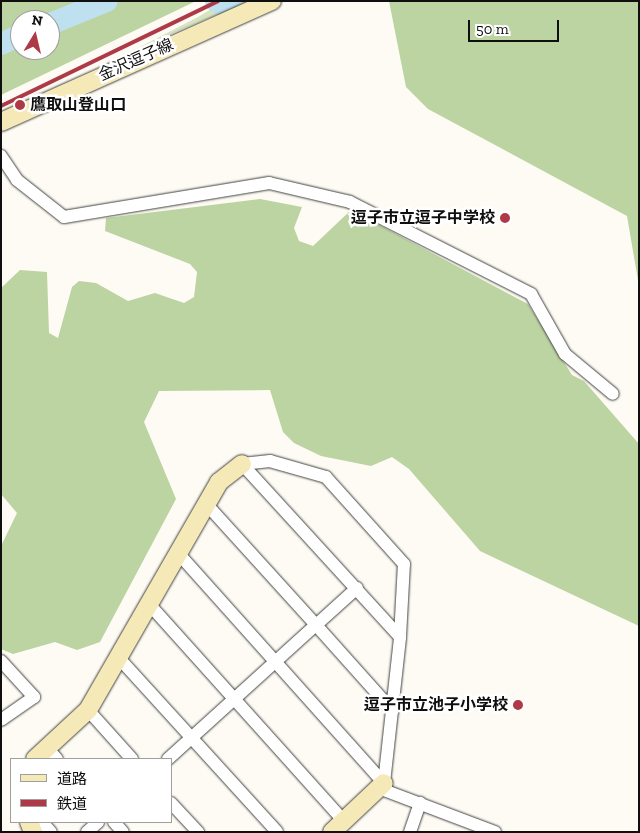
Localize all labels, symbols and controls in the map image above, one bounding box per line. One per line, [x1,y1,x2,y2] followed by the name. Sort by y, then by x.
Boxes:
[10,10,60,60] north arrow
[470,10,561,42] scale bar
[31,11,44,30] text: N
[476,20,509,38] text: 50 m
[96,35,176,85] street label: 金沢逗子線
[30,95,126,115] place label: 鷹取山登山口
[14,99,26,111] marker: 鷹取山登山口
[351,208,495,228] place label: 逗子市立逗子中学校
[499,212,511,224] marker: 逗子市立逗子中学校
[364,695,508,715] place label: 逗子市立池子小学校
[512,699,524,711] marker: 逗子市立池子小学校
[10,758,172,823] legend
[57,770,87,788] text: 道路
[57,795,87,813] text: 鉄道

